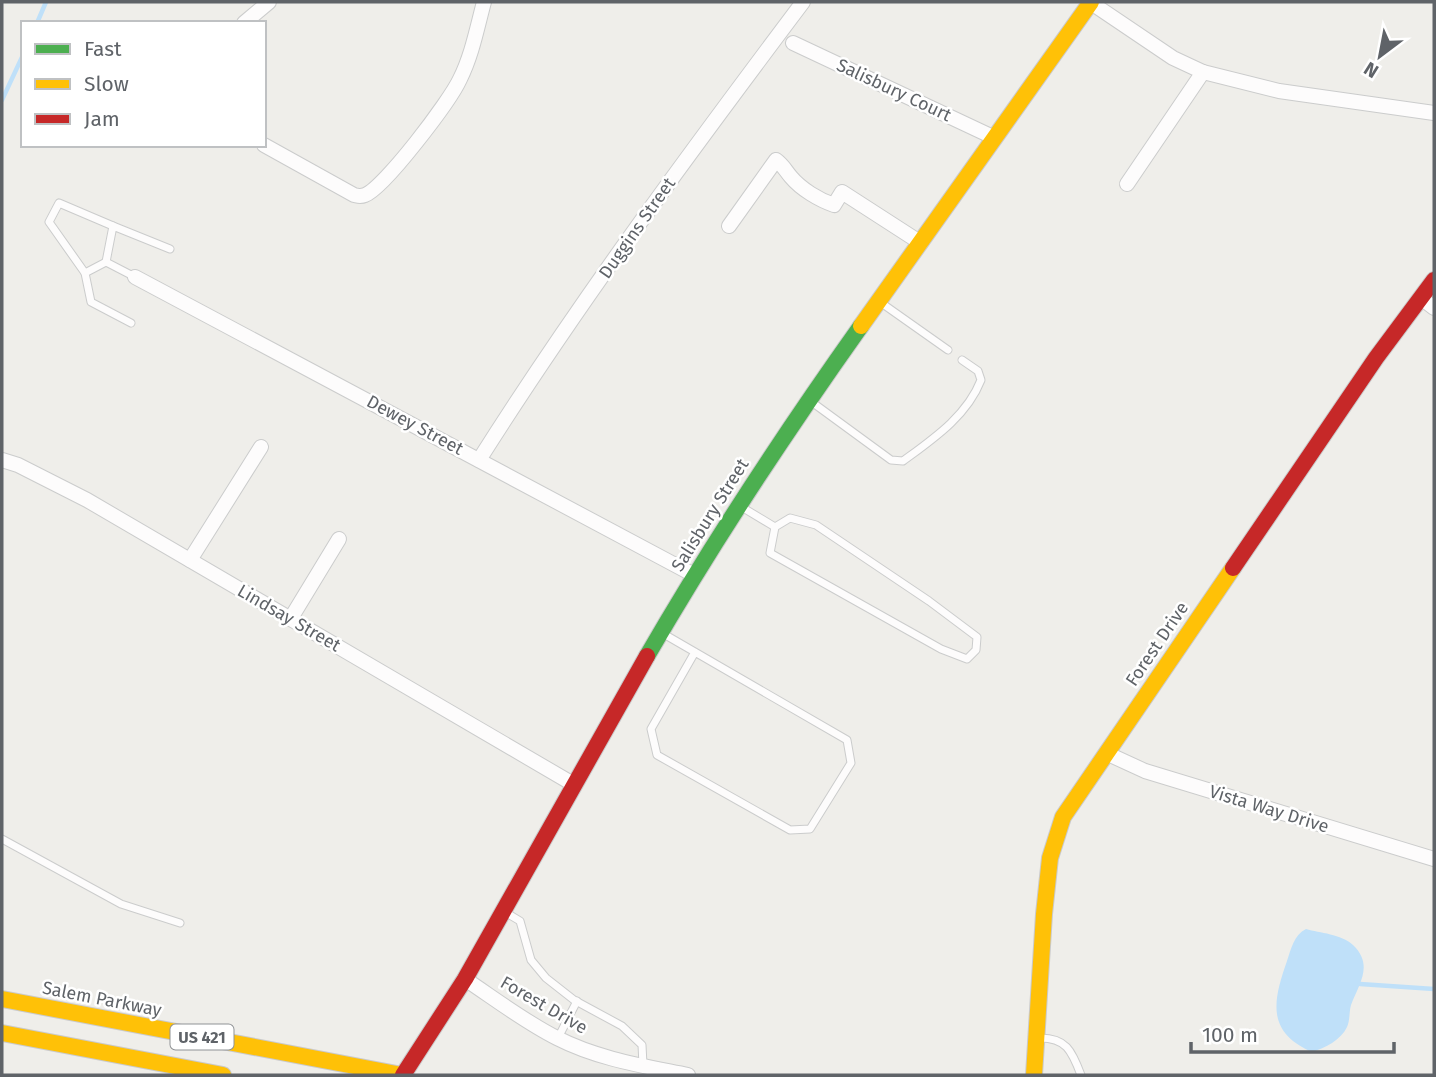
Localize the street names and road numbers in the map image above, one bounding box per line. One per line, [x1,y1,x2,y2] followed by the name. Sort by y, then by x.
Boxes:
[833,54,955,126] street label: Salisbury Court
[594,173,680,283] street label: Duggins Street
[363,390,468,460] street label: Dewey Street
[667,454,754,575] street label: Salisbury Street
[233,580,345,657] street label: Lindsay Street
[1121,598,1193,690] street label: Forest Drive
[1206,780,1332,838] street label: Vista Way Drive
[497,971,591,1039] street label: Forest Drive
[40,977,164,1021] street label: Salem Parkway
[170,1024,234,1050] road number: US 421

